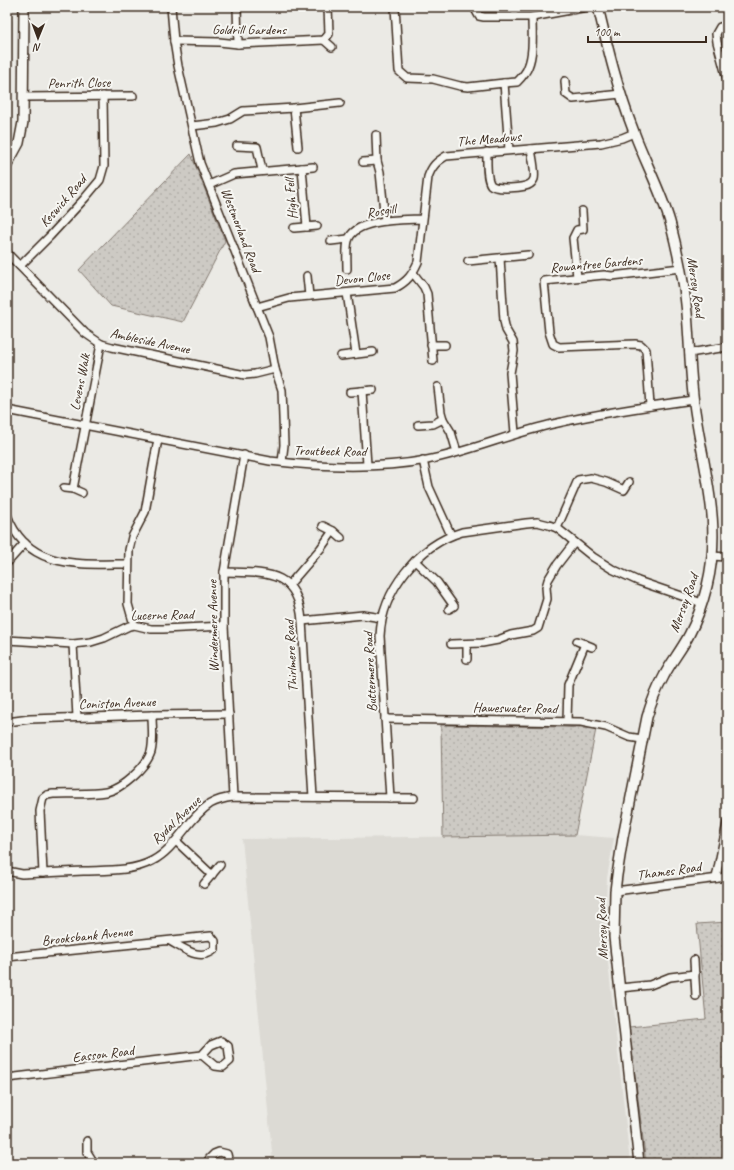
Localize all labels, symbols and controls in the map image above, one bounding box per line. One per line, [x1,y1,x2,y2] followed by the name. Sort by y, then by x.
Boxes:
[18,18,58,58] north arrow
[588,18,706,44] scale bar
[212,21,287,38] street label: Goldrill Gardens
[594,24,621,40] text: 100 m
[32,41,41,55] text: N
[48,74,112,92] street label: Penrith Close
[456,128,523,150] street label: The Meadows
[36,170,92,230] street label: Keswick Road
[281,175,301,220] street label: High Fell
[217,186,266,277] street label: Westmorland Road
[365,200,400,222] street label: Rosgill
[549,251,644,276] street label: Rowantree Gardens
[683,256,709,321] street label: Mersey Road
[334,266,392,289] street label: Devon Close
[109,324,193,358] street label: Ambleside Avenue
[66,351,94,412] street label: Levens Walk
[294,442,369,460] street label: Troutbeck Road
[666,569,703,635] street label: Mersey Road
[204,578,222,672] street label: Windermere Avenue
[130,606,196,624] street label: Lucerne Road
[280,617,301,692] street label: Thirlmere Road
[359,629,381,713] street label: Buttermere Road
[78,693,157,713] street label: Coniston Avenue
[473,699,560,717] street label: Haweswater Road
[148,791,205,848] street label: Rydal Avenue
[636,858,705,884] street label: Thames Road
[592,896,612,960] street label: Mersey Road
[41,923,135,949] street label: Brooksbank Avenue
[71,1042,137,1066] street label: Easson Road

